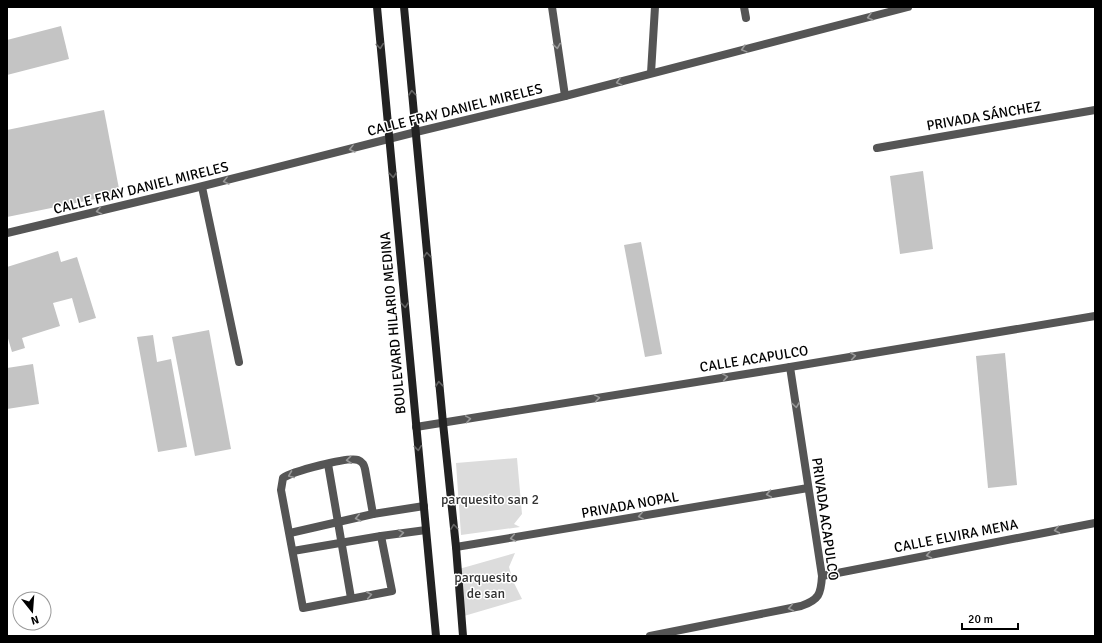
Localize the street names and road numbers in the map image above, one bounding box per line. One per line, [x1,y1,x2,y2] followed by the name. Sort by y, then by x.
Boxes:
[366,80,545,140] street label: CALLE FRAY DANIEL MIRELES
[925,97,1043,134] street label: PRIVADA SÁNCHEZ
[52,158,231,218] street label: CALLE FRAY DANIEL MIRELES
[377,231,409,415] street label: BOULEVARD HILARIO MEDINA
[699,342,809,376] street label: CALLE ACAPULCO
[808,456,842,582] street label: PRIVADA ACAPULCO
[580,488,680,522] street label: PRIVADA NOPAL
[893,516,1020,556] street label: CALLE ELVIRA MENA

